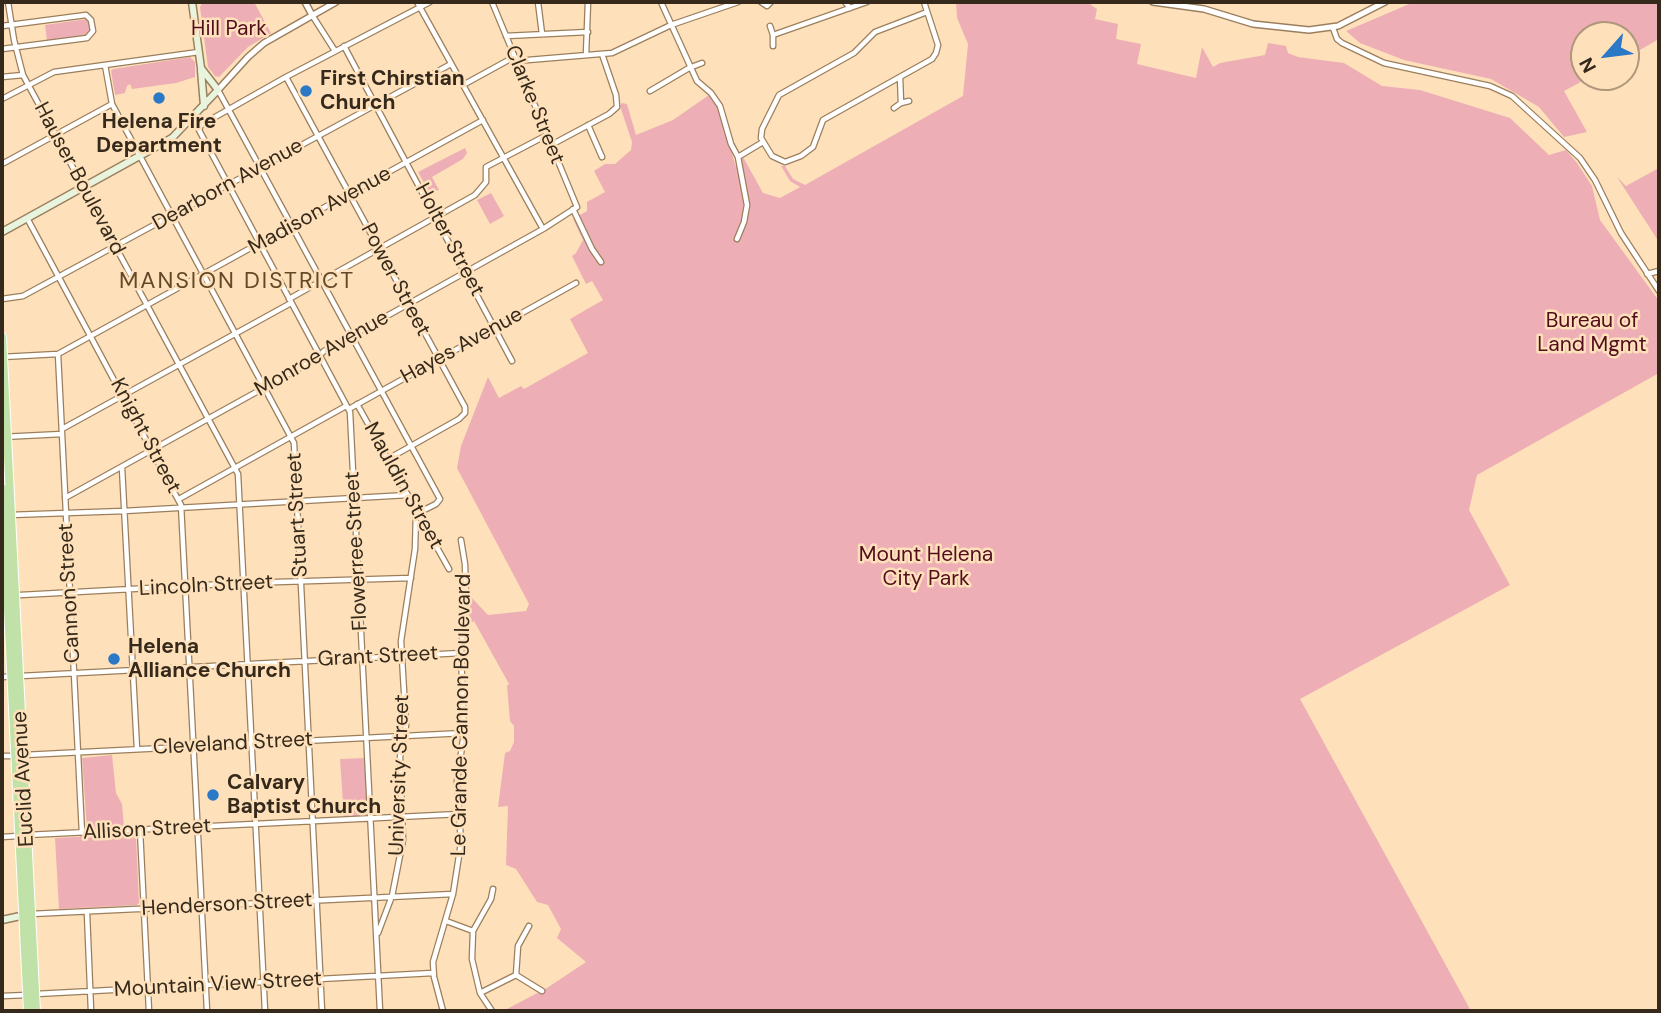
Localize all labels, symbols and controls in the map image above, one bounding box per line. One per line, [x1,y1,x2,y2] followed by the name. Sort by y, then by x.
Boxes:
[191,16,267,42] park label: Hill Park
[1570,21,1640,91] north arrow
[499,42,569,168] street label: Clarke Street
[1573,53,1602,77] text: N
[320,66,465,116] place label: First Chirstian Church
[298,83,314,99] marker: First Chirstian Church
[151,90,167,106] marker: Helena Fire Department
[28,98,130,260] street label: Hauser Boulevard
[96,109,222,159] place label: Helena Fire Department
[148,133,308,237] street label: Dearborn Avenue
[244,161,396,261] street label: Madison Avenue
[409,179,489,301] street label: Holter Street
[355,219,435,341] street label: Power Street
[121,268,353,296] district label: MANSION DISTRICT
[397,302,527,390] street label: Hayes Avenue
[250,305,394,403] street label: Monroe Avenue
[1537,308,1647,358] park label: Bureau of Land Mgmt
[104,374,186,498] street label: Knight Street
[358,418,448,554] street label: Mauldin Street
[282,452,314,578] street label: Stuart Street
[340,471,374,631] street label: Flowerree Street
[54,522,86,664] street label: Cannon Street
[859,542,993,592] park label: Mount Helena City Park
[138,570,274,602] street label: Lincoln Street
[447,574,477,856] street label: Le Grande Cannon Boulevard
[128,634,291,684] place label: Helena Alliance Church
[317,641,439,673] street label: Grant Street
[106,651,122,667] marker: Helena Alliance Church
[385,694,415,856] street label: University Street
[8,711,40,847] street label: Euclid Avenue
[152,727,314,761] street label: Cleveland Street
[227,770,381,820] place label: Calvary Baptist Church
[205,787,221,803] marker: Calvary Baptist Church
[82,814,212,846] street label: Allison Street
[141,888,313,922] street label: Henderson Street
[113,967,323,1003] street label: Mountain View Street

